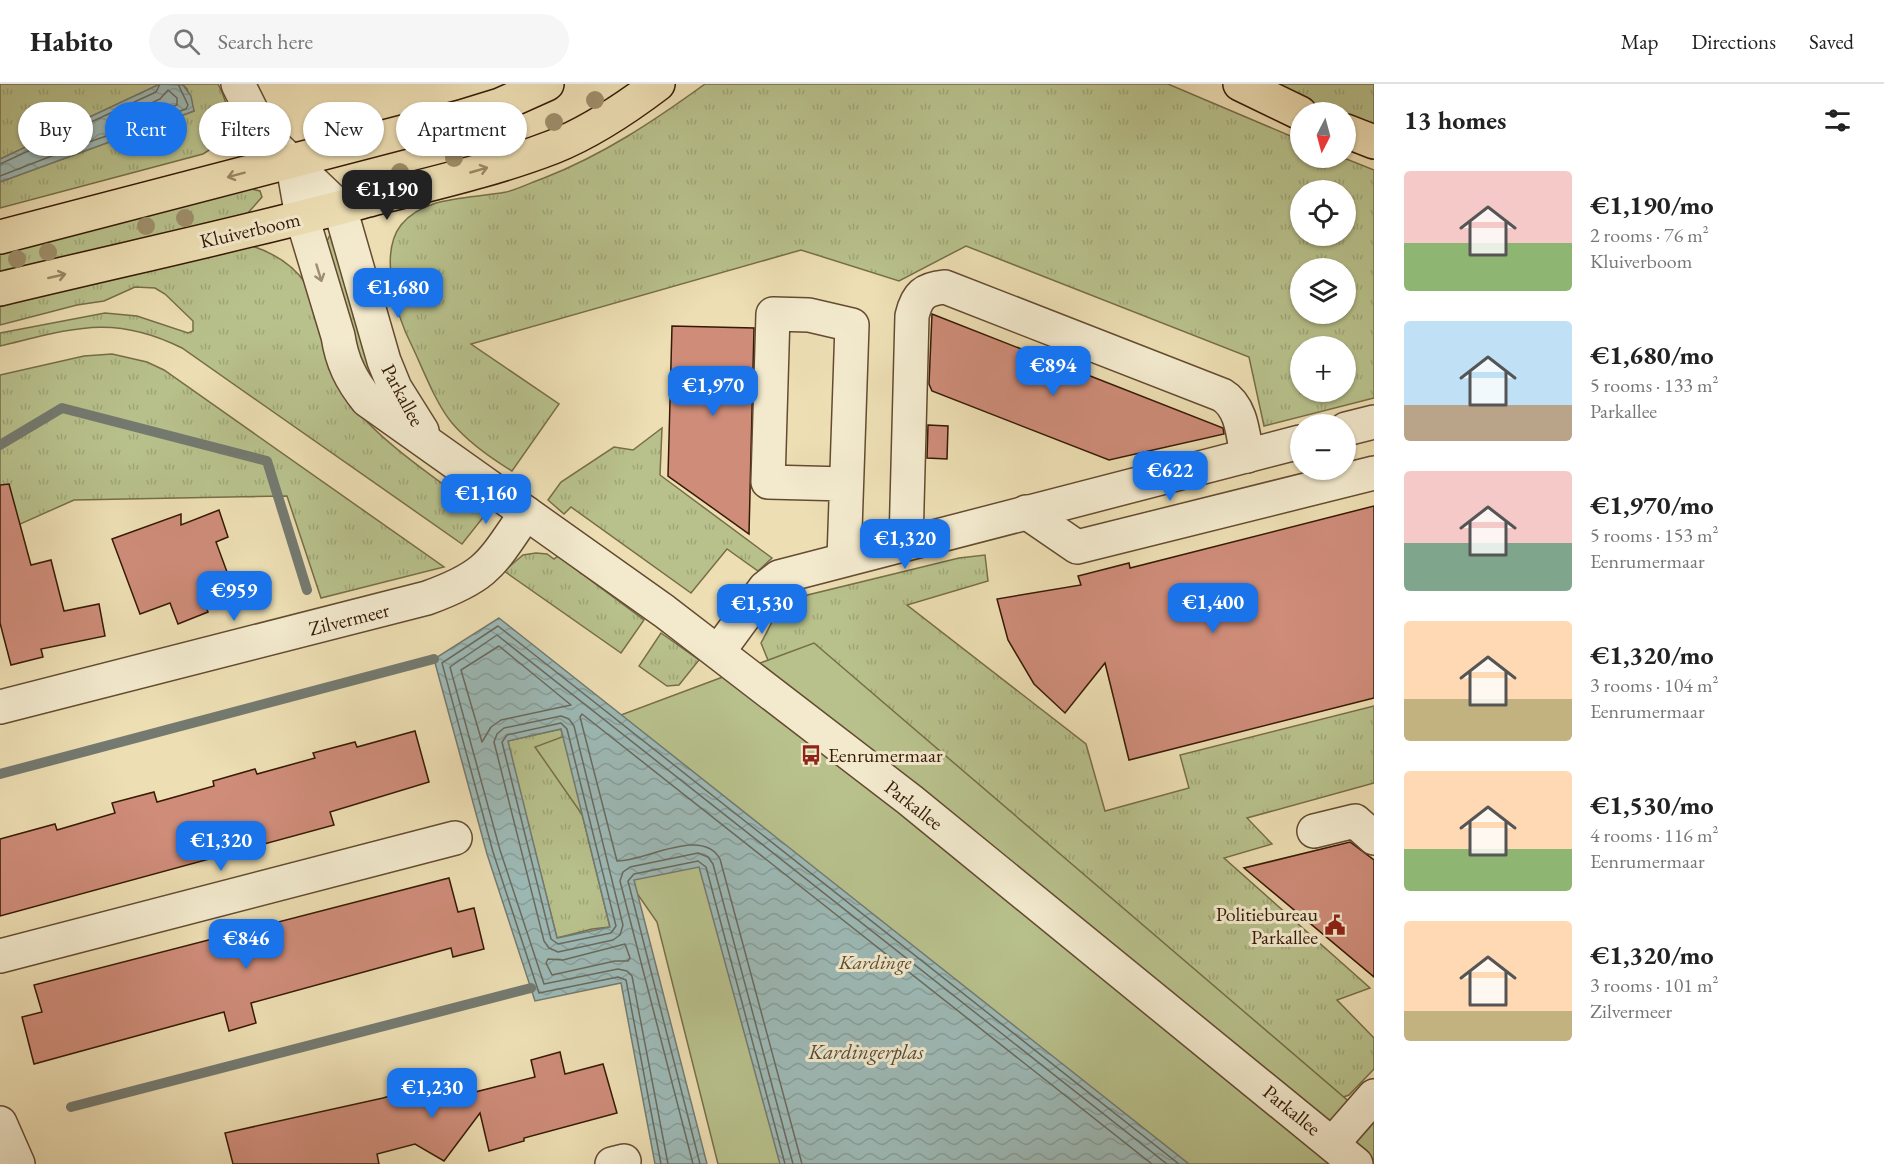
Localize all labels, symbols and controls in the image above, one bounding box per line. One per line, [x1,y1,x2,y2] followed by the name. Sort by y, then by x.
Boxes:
[149,14,569,68] search box
[30,23,113,59] text: Habito
[170,25,203,58] icon: search
[218,27,313,56] text: Search here
[1621,28,1658,55] text: Map
[1691,28,1776,55] text: Directions
[1809,28,1854,55] text: Saved
[18,102,93,156] chip: Buy
[105,102,187,156] chip: Rent
[199,102,291,156] chip: Filters
[303,102,384,156] chip: New
[396,102,527,156] chip: Apartment
[1290,102,1356,168] north arrow
[1290,102,1356,480] map controls
[1404,103,1506,137] text: 13 homes
[1821,104,1854,137] icon: filters
[469,164,488,175] one-way arrow
[227,170,246,181] one-way arrow
[338,170,436,221] pin: €1,190
[356,176,418,202] text: €1,190
[1290,180,1356,246] button: locate
[1590,188,1714,222] text: €1,190/mo
[1452,195,1524,267] icon: home
[197,206,303,254] street label: Kluiverboom
[1590,222,1709,248] text: 2 rooms · 76 m²
[1590,248,1692,274] text: Kluiverboom
[1290,258,1356,324] button: layers
[314,263,325,282] one-way arrow
[349,268,447,319] pin: €1,680
[47,269,66,281] one-way arrow
[367,274,429,300] text: €1,680
[1290,336,1356,402] button: +
[1590,338,1714,372] text: €1,680/mo
[1452,345,1524,417] icon: home
[1017,346,1089,397] pin: €894
[1030,352,1076,378] text: €894
[376,359,430,431] street label: Parkallee
[664,366,762,417] pin: €1,970
[682,372,744,398] text: €1,970
[1590,372,1718,398] text: 5 rooms · 133 m²
[1590,398,1657,424] text: Parkallee
[1290,414,1356,480] button: −
[1134,451,1206,502] pin: €622
[1147,457,1193,483] text: €622
[437,474,535,525] pin: €1,160
[455,480,517,506] text: €1,160
[1590,488,1714,522] text: €1,970/mo
[1452,495,1524,567] icon: home
[856,519,954,570] pin: €1,320
[1590,522,1718,548] text: 5 rooms · 153 m²
[874,525,936,551] text: €1,320
[1590,548,1705,574] text: Eenrumermaar
[198,571,270,622] pin: €959
[211,577,257,603] text: €959
[1164,583,1262,634] pin: €1,400
[713,584,811,635] pin: €1,530
[1182,589,1244,615] text: €1,400
[731,590,793,616] text: €1,530
[306,596,392,642] street label: Zilvermeer
[1590,638,1714,672] text: €1,320/mo
[1452,645,1524,717] icon: home
[1590,672,1718,698] text: 3 rooms · 104 m²
[1590,698,1705,724] text: Eenrumermaar
[828,742,943,768] place label: Eenrumermaar
[799,743,823,767] bus stop icon: Eenrumermaar
[880,774,949,836] street label: Parkallee
[1590,788,1714,822] text: €1,530/mo
[1452,795,1524,867] icon: home
[172,821,270,872] pin: €1,320
[1590,822,1718,848] text: 4 rooms · 116 m²
[190,827,252,853] text: €1,320
[1590,848,1705,874] text: Eenrumermaar
[1216,901,1318,950] place label: Politiebureau Parkallee
[1323,913,1347,937] public building icon: Politiebureau Parkallee
[210,919,282,970] pin: €846
[223,925,269,951] text: €846
[1590,938,1714,972] text: €1,320/mo
[1452,945,1524,1017] icon: home
[838,949,911,975] park label: Kardinge
[1590,972,1718,998] text: 3 rooms · 101 m²
[1590,998,1672,1024] text: Zilvermeer
[807,1038,924,1065] water label: Kardingerplas
[383,1068,481,1119] pin: €1,230
[401,1074,463,1100] text: €1,230
[1258,1079,1326,1141] street label: Parkallee

